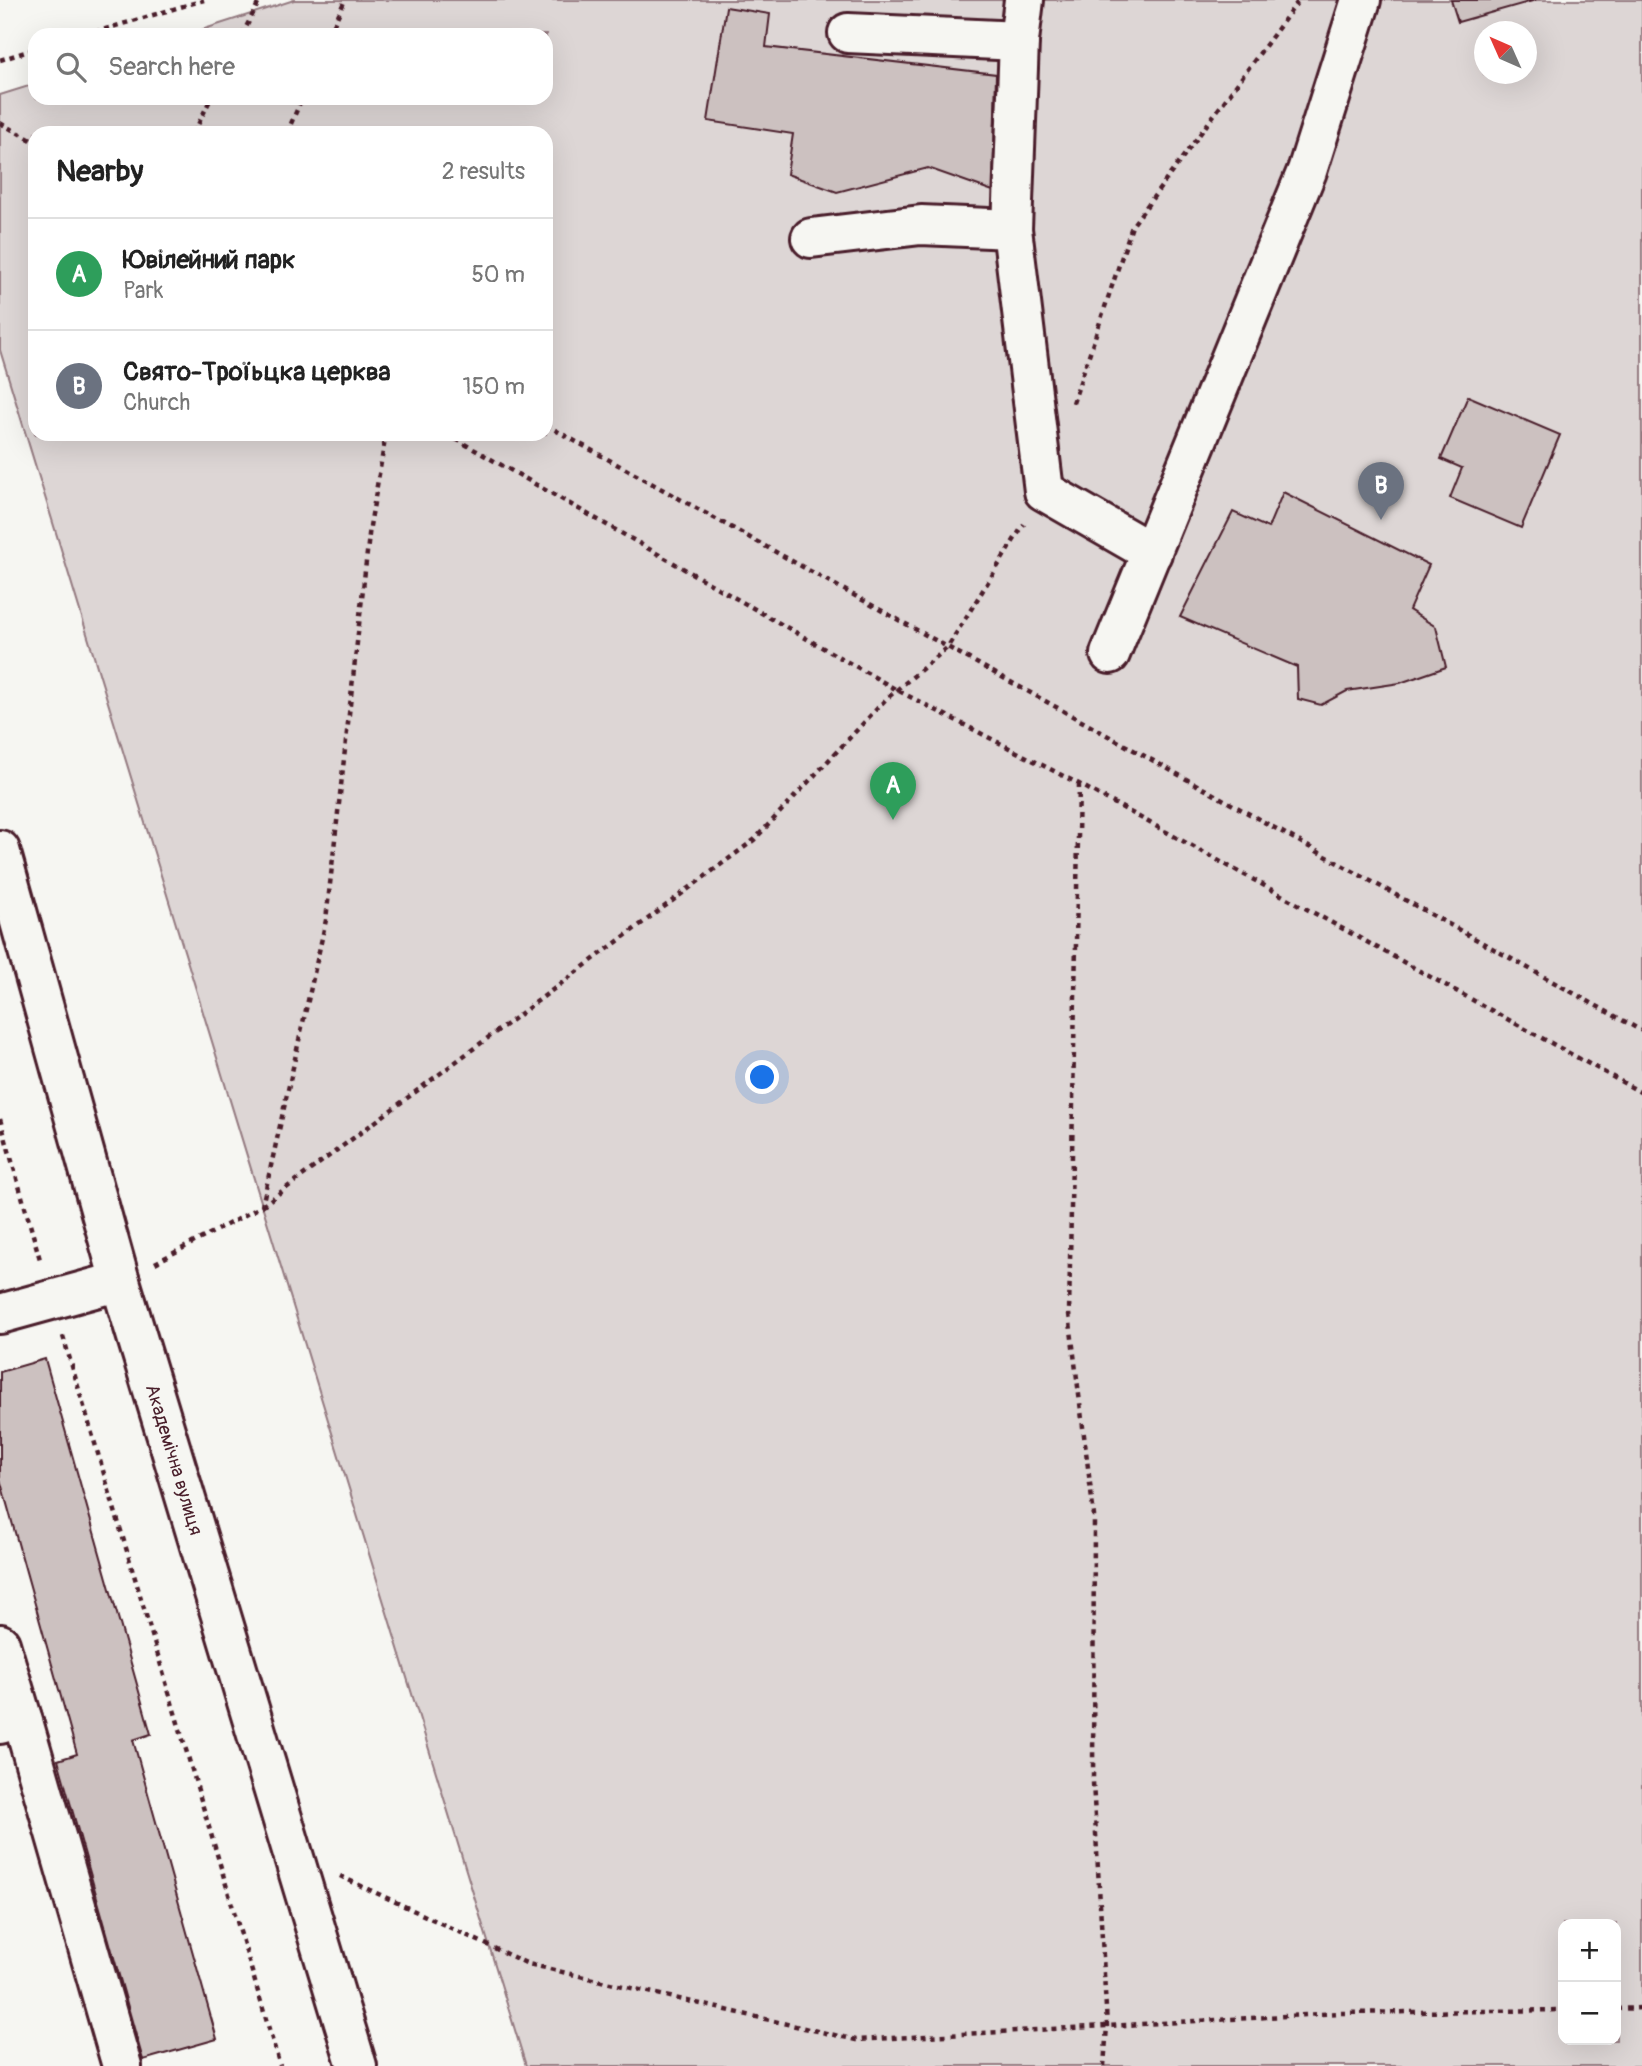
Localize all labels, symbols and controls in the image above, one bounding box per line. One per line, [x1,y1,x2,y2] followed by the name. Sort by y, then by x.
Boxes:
[1474,21,1537,84] north arrow
[28,28,553,105] search box
[52,48,90,86] icon: search
[108,51,235,83] text: Search here
[56,153,143,190] text: Nearby
[442,157,525,186] text: 2 results
[123,244,295,276] text: Ювілейний парк
[72,260,86,289] text: A
[471,260,525,289] text: 50 m
[123,276,163,305] text: Park
[123,356,391,388] text: Свято-Троїьцка церква
[72,372,86,401] text: B
[462,372,525,401] text: 150 m
[123,388,190,417] text: Church
[1358,462,1404,520] pin: B
[870,762,916,820] pin: A
[745,1060,779,1094] your location
[140,1381,208,1538] street label: Академічна вулиця
[1558,1919,1621,2045] map controls
[1558,1919,1621,1982] button: +
[1558,1982,1621,2045] button: −

